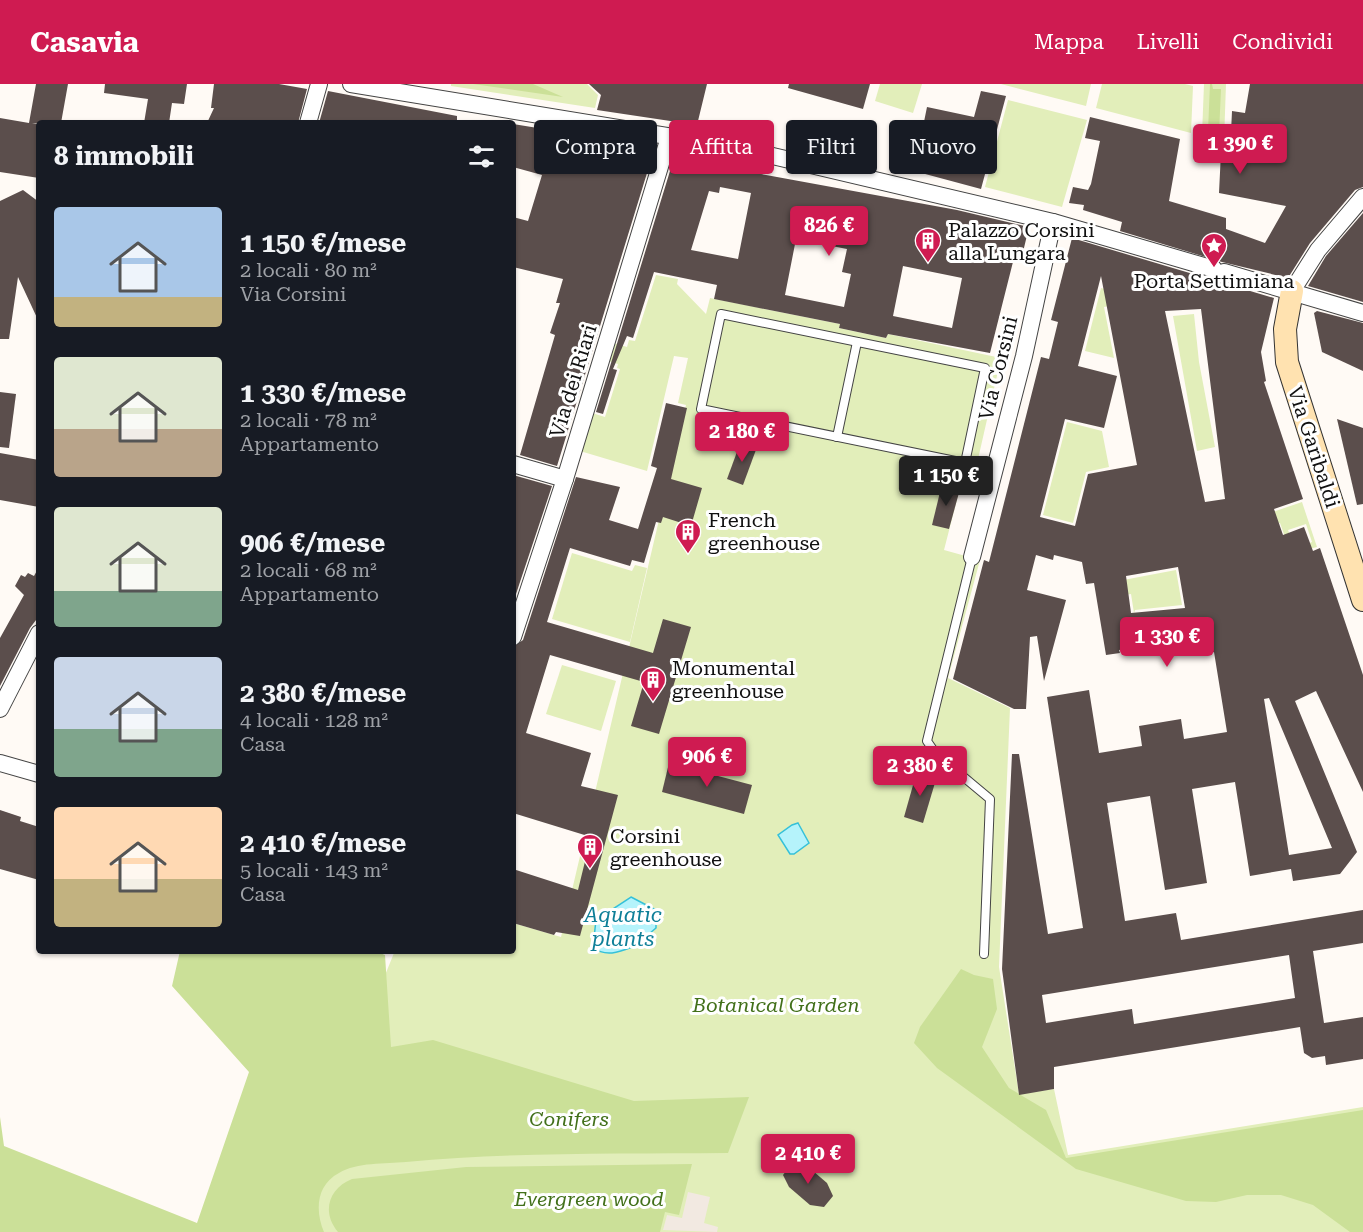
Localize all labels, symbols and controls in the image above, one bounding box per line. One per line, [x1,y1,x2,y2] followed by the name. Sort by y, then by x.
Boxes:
[30,26,139,59] text: Casavia
[1034,30,1104,54] text: Mappa
[1137,30,1199,54] text: Livelli
[1232,30,1333,54] text: Condividi
[534,120,657,174] chip: Compra
[669,120,774,174] chip: Affitta
[786,120,877,174] chip: Filtri
[889,120,997,174] chip: Nuovo
[1185,124,1295,175] pin: 1 390 €
[1207,131,1273,155] text: 1 390 €
[465,140,498,173] icon: filters
[54,141,194,171] text: 8 immobili
[787,206,871,257] pin: 826 €
[804,213,854,237] text: 826 €
[948,218,1095,265] place label: Palazzo Corsini alla Lungara
[913,226,943,264] building icon: Palazzo Corsini alla Lungara
[240,228,406,258] text: 1 150 €/mese
[102,231,174,303] icon: home
[1199,231,1229,269] place icon: Porta Settimiana
[240,258,377,282] text: 2 locali · 80 m²
[1134,269,1295,293] place label: Porta Settimiana
[240,282,346,306] text: Via Corsini
[973,313,1023,423] street label: Via Corsini
[544,321,602,441] street label: Via dei Riari
[240,378,406,408] text: 1 330 €/mese
[102,381,174,453] icon: home
[1283,383,1345,511] street label: Via Garibaldi
[240,408,377,432] text: 2 locali · 78 m²
[687,412,797,463] pin: 2 180 €
[709,419,775,443] text: 2 180 €
[240,432,379,456] text: Appartamento
[891,456,1001,507] pin: 1 150 €
[913,463,979,487] text: 1 150 €
[708,508,820,555] place label: French greenhouse
[673,517,703,555] building icon: French greenhouse
[240,528,385,558] text: 906 €/mese
[102,531,174,603] icon: home
[240,558,377,582] text: 2 locali · 68 m²
[240,582,379,606] text: Appartamento
[1112,617,1222,668] pin: 1 330 €
[1134,624,1200,648] text: 1 330 €
[672,656,795,703] place label: Monumental greenhouse
[638,665,668,703] building icon: Monumental greenhouse
[240,678,406,708] text: 2 380 €/mese
[102,681,174,753] icon: home
[240,708,388,732] text: 4 locali · 128 m²
[240,732,285,756] text: Casa
[665,737,749,788] pin: 906 €
[682,744,732,768] text: 906 €
[865,746,975,797] pin: 2 380 €
[887,753,953,777] text: 2 380 €
[610,824,722,871] place label: Corsini greenhouse
[240,828,406,858] text: 2 410 €/mese
[102,831,174,903] icon: home
[575,832,605,870] building icon: Corsini greenhouse
[240,858,388,882] text: 5 locali · 143 m²
[240,882,285,906] text: Casa
[582,903,662,951] water label: Aquatic plants
[691,993,860,1017] park label: Botanical Garden
[529,1107,609,1131] park label: Conifers
[753,1134,863,1185] pin: 2 410 €
[775,1141,841,1165] text: 2 410 €
[513,1187,664,1211] park label: Evergreen wood

